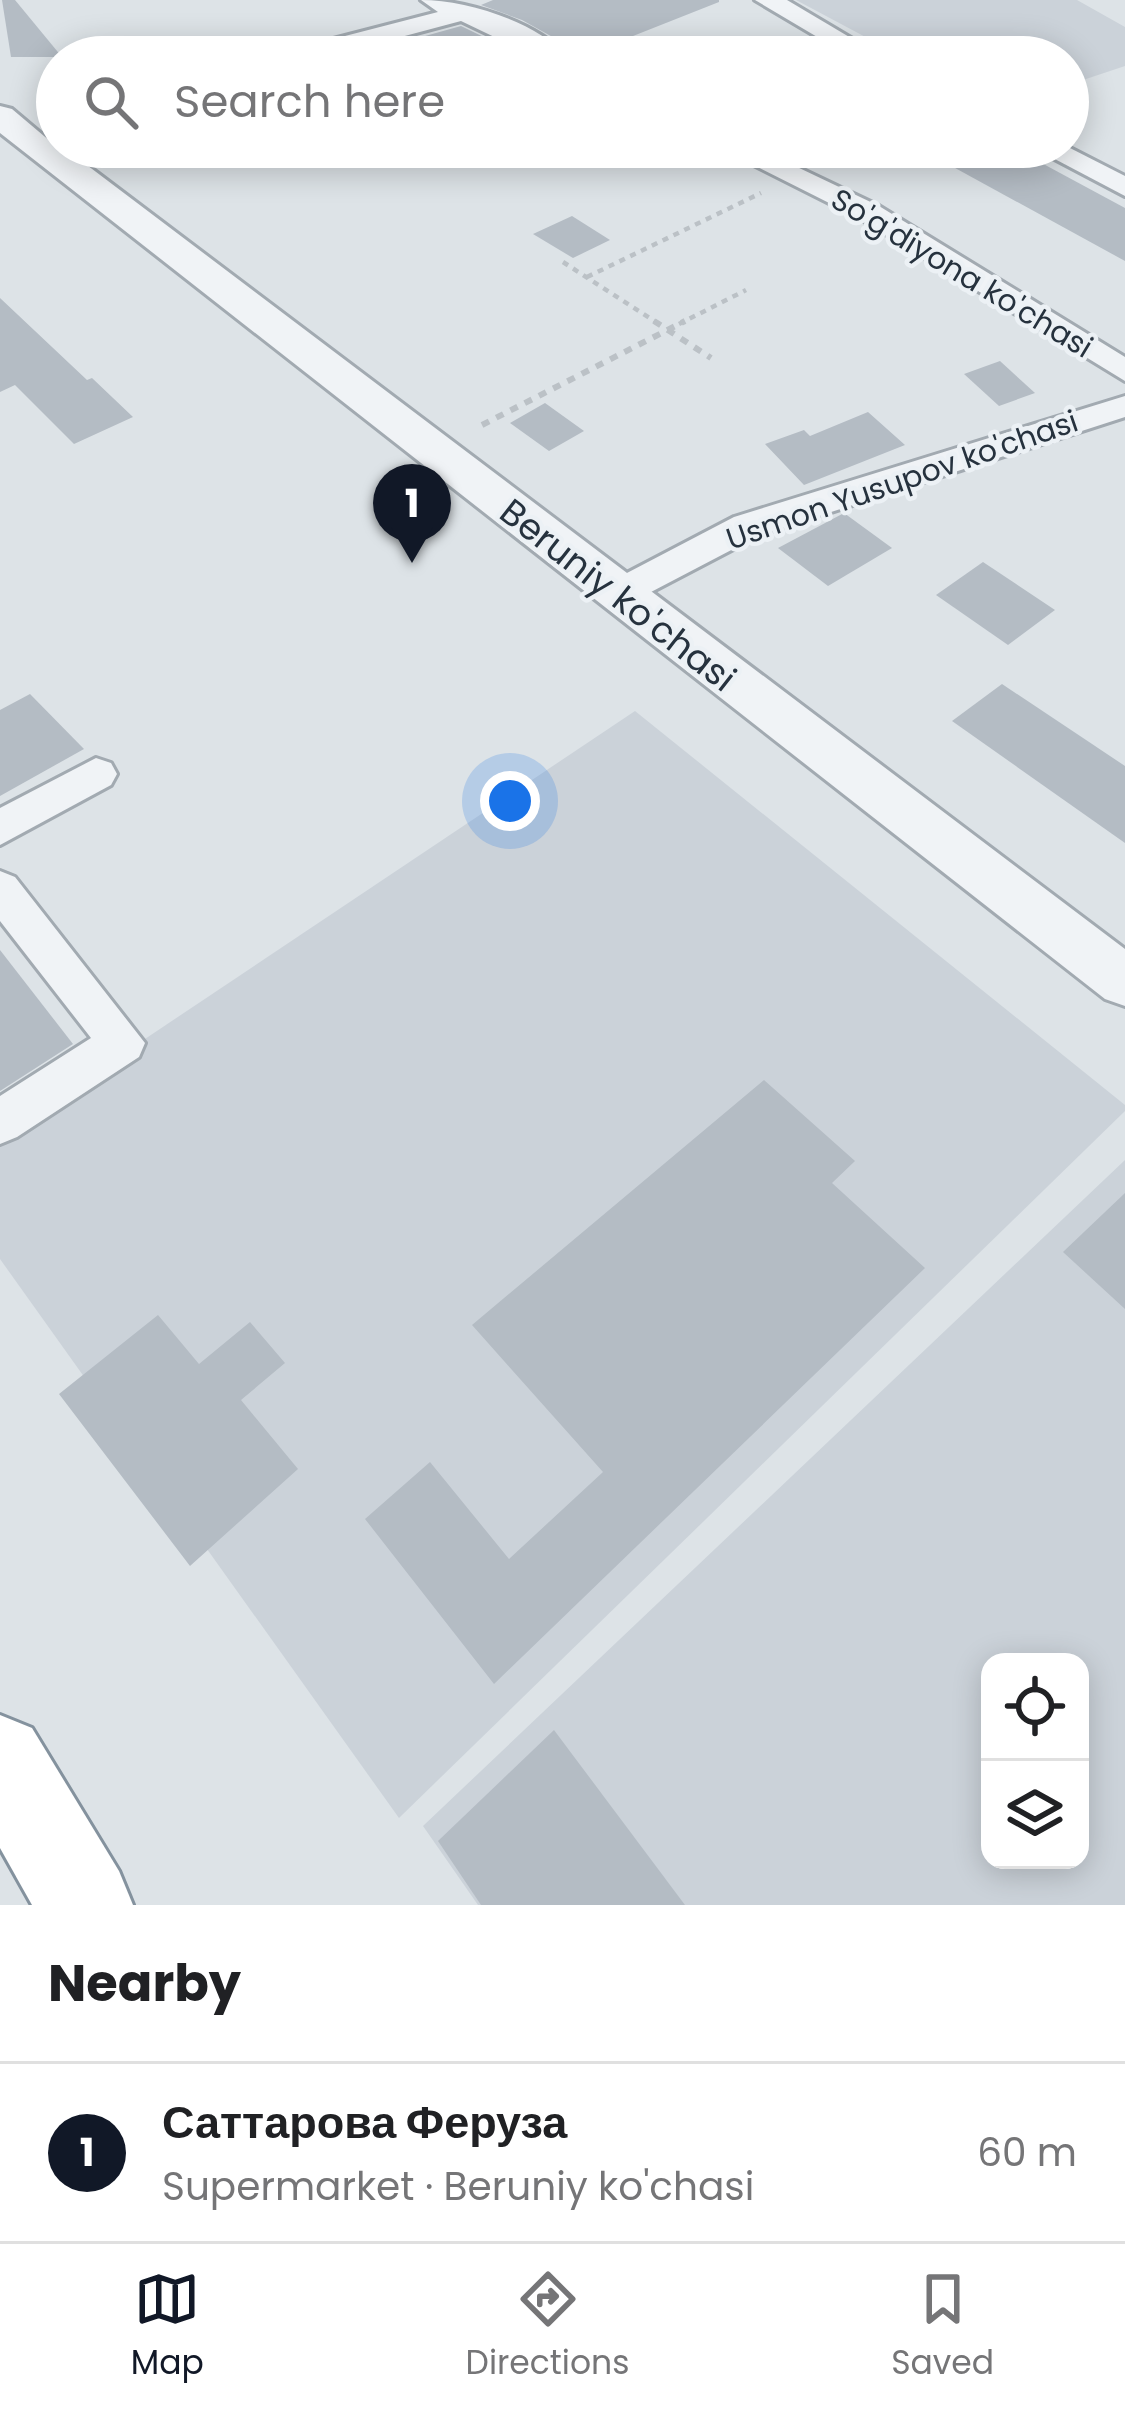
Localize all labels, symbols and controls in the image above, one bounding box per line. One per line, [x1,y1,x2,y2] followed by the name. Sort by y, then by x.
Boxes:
[36,36,1089,168] search box
[78,69,144,135] icon: search
[174,70,445,133] text: Search here
[823,178,1101,368] street label: So'g'diyona ko'chasi
[720,400,1084,560] street label: Usmon Yusupov ko'chasi
[373,464,451,563] pin: 1
[489,487,747,703] street label: Beruniy ko'chasi
[480,771,540,831] your location
[981,1653,1089,1869] map controls
[981,1653,1089,1761] button: locate
[981,1761,1089,1869] button: layers
[48,1947,241,2019] text: Nearby
[162,2091,567,2154] text: Саттарова Феруза
[80,2125,94,2180] text: 1
[977,2125,1077,2180] text: 60 m
[162,2159,754,2214] text: Supermarket · Beruniy ko'chasi
[131,2266,204,2388] tab: Map
[466,2266,629,2388] tab: Directions
[891,2266,994,2388] tab: Saved

